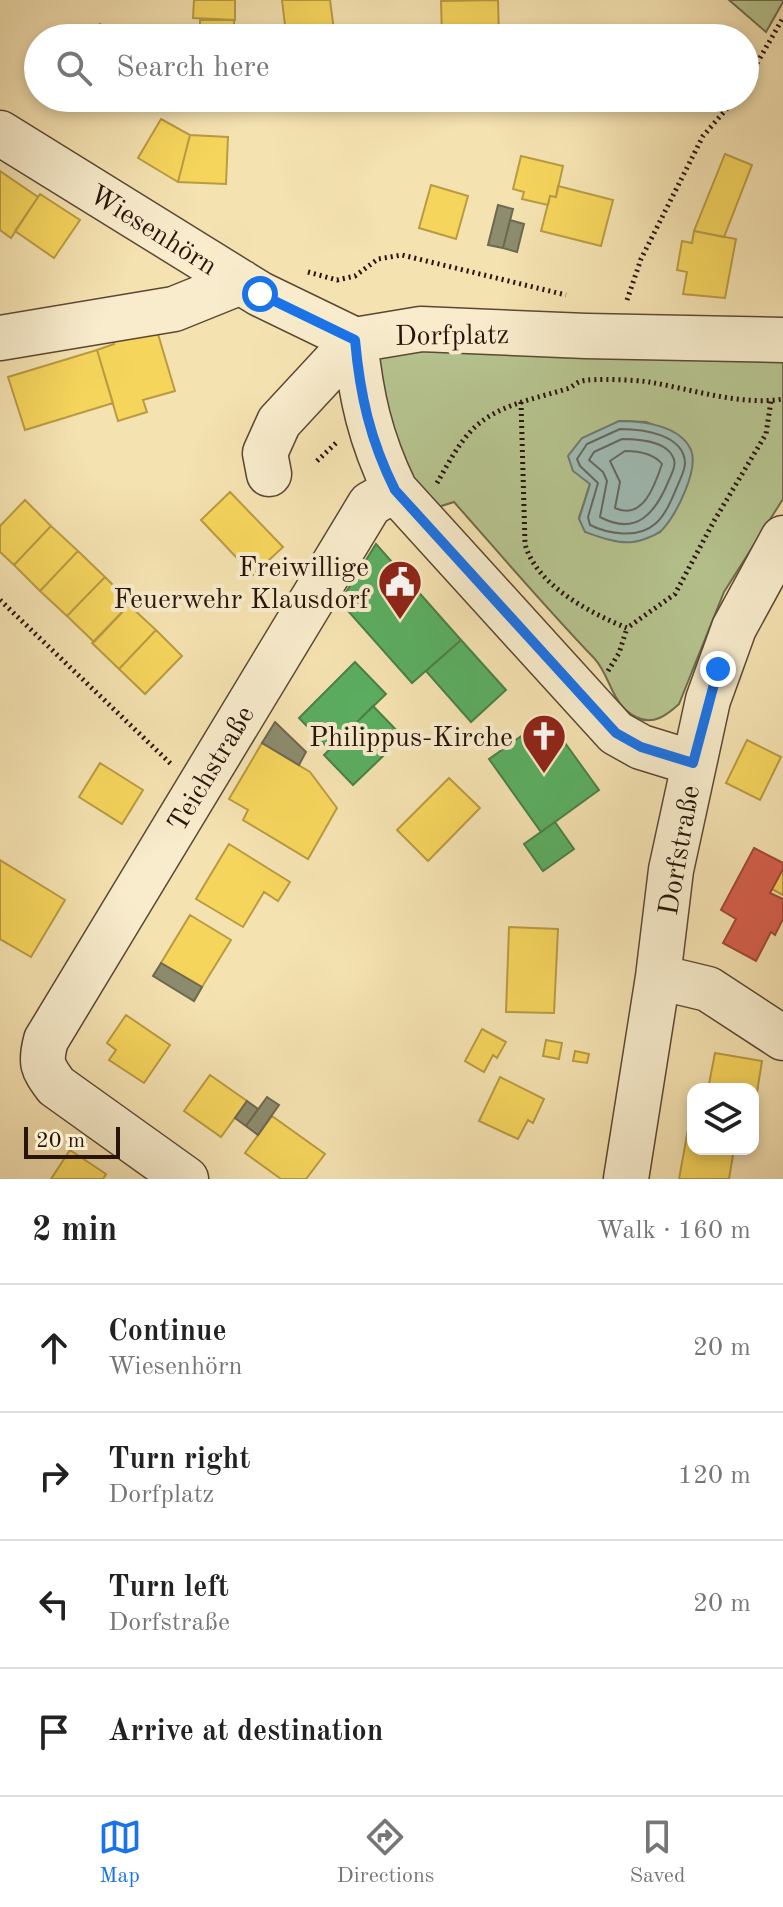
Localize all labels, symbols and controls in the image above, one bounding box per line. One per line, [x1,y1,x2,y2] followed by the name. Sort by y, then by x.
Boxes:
[24,24,759,112] search box
[52,46,96,90] icon: search
[116,53,270,83] text: Search here
[84,181,221,282] street label: Wiesenhörn
[242,276,278,312] route start
[395,322,510,352] street label: Dorfplatz
[113,555,371,615] place label: Freiwillige Feuerwehr Klausdorf
[376,558,424,621] public building icon: Freiwillige Feuerwehr Klausdorf
[700,651,736,687] route end
[164,702,261,837] street label: Teichstraße
[520,712,568,775] church icon: Philippus-Kirche
[309,725,513,753] place label: Philippus-Kirche
[656,783,706,918] street label: Dorfstraße
[687,1083,759,1155] map controls
[687,1083,759,1155] button: layers
[24,1123,120,1159] scale bar
[36,1130,85,1152] text: 20 m
[32,1214,117,1248] text: 2 min
[597,1218,751,1244] text: Walk · 160 m
[108,1317,227,1347] text: Continue
[32,1326,76,1370] icon: ahead
[693,1335,751,1361] text: 20 m
[108,1354,243,1380] text: Wiesenhörn
[108,1445,250,1475] text: Turn right
[32,1454,76,1498] icon: right
[678,1463,751,1489] text: 120 m
[108,1482,214,1508] text: Dorfplatz
[108,1573,229,1603] text: Turn left
[32,1582,76,1626] icon: left
[693,1591,751,1617] text: 20 m
[108,1610,230,1636] text: Dorfstraße
[32,1710,76,1754] icon: arrive
[108,1717,383,1747] text: Arrive at destination
[98,1815,142,1890] tab: Map
[337,1815,434,1890] tab: Directions
[629,1815,685,1890] tab: Saved

